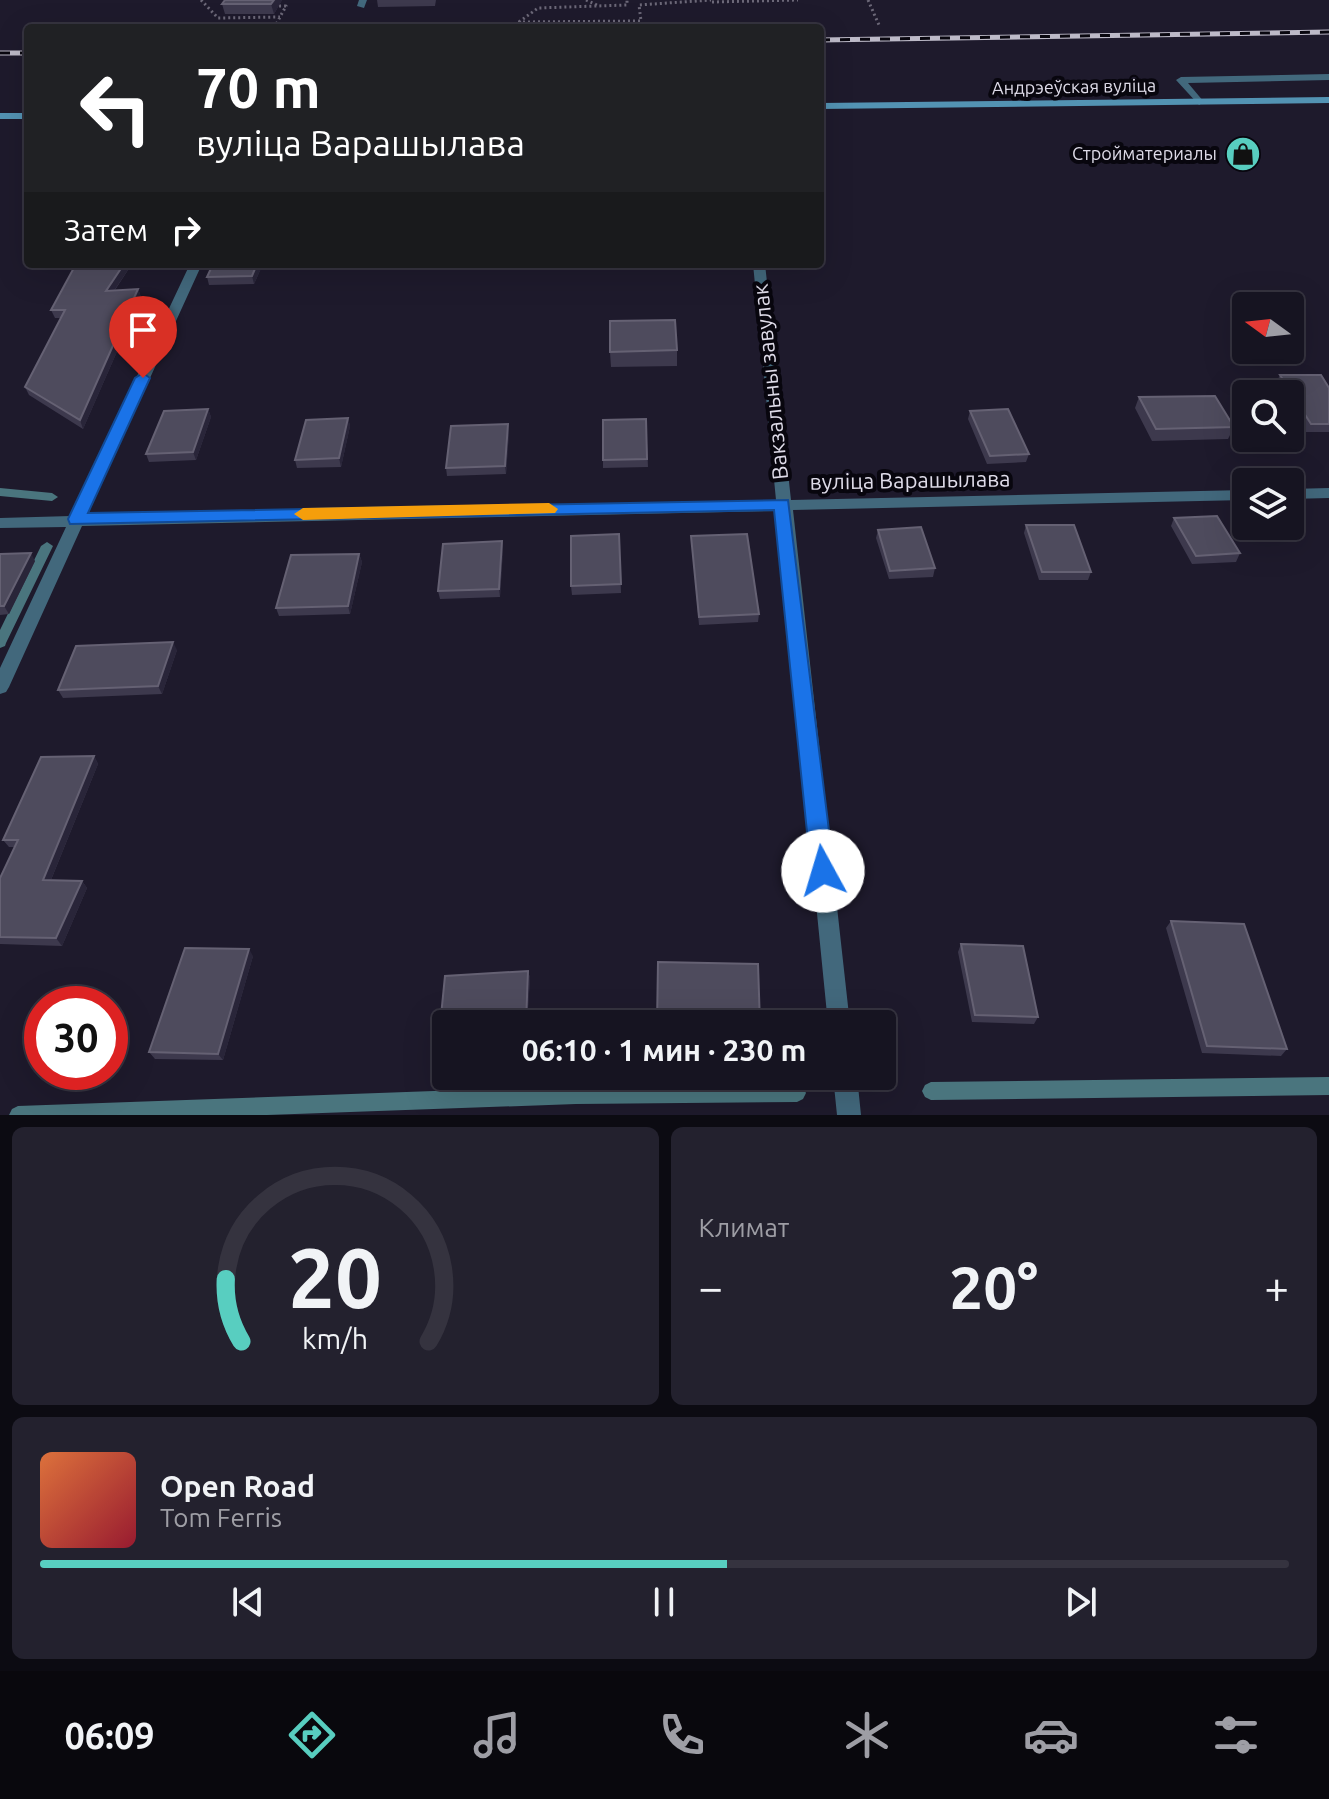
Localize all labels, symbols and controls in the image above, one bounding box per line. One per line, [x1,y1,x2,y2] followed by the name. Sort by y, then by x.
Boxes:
[64,56,168,160] icon: left
[196,56,321,119] text: 70 m
[992,75,1156,97] street label: Андрэеўская вуліца
[196,122,525,163] text: вуліца Варашылава
[1224,135,1262,173] shop icon: Стройматериалы
[1072,143,1217,163] place label: Стройматериалы
[164,208,208,252] icon: right
[64,213,148,247] text: Затем
[747,283,792,481] street label: Вакзальны завулак
[1232,292,1304,364] north arrow
[1232,292,1304,540] map controls
[109,296,177,378] pin
[121,308,165,352] icon: arrive
[1232,380,1304,452] button: search
[809,465,1011,494] street label: вуліца Варашылава
[1232,468,1304,540] button: layers
[781,829,865,913] position arrow
[24,986,128,1090] speed limit sign: 30
[522,1033,806,1067] text: 06:10 · 1 мин · 230 m
[699,1213,789,1242] text: Климат
[288,1230,382,1324] text: 20
[949,1253,1038,1320] text: 20°
[699,1262,723,1311] text: −
[1264,1262,1289,1311] text: +
[302,1322,368,1354] text: km/h
[160,1469,315,1503] text: Open Road
[160,1503,282,1532] text: Tom Ferris
[226,1580,270,1624] icon: previous
[642,1580,686,1624] icon: pause
[1059,1580,1103,1624] icon: next
[284,1707,340,1763] icon: directions
[469,1707,525,1763] icon: music
[654,1707,710,1763] icon: phone
[839,1707,895,1763] icon: climate
[1023,1707,1079,1763] icon: car
[1208,1707,1264,1763] icon: filters
[64,1715,155,1756] text: 06:09

